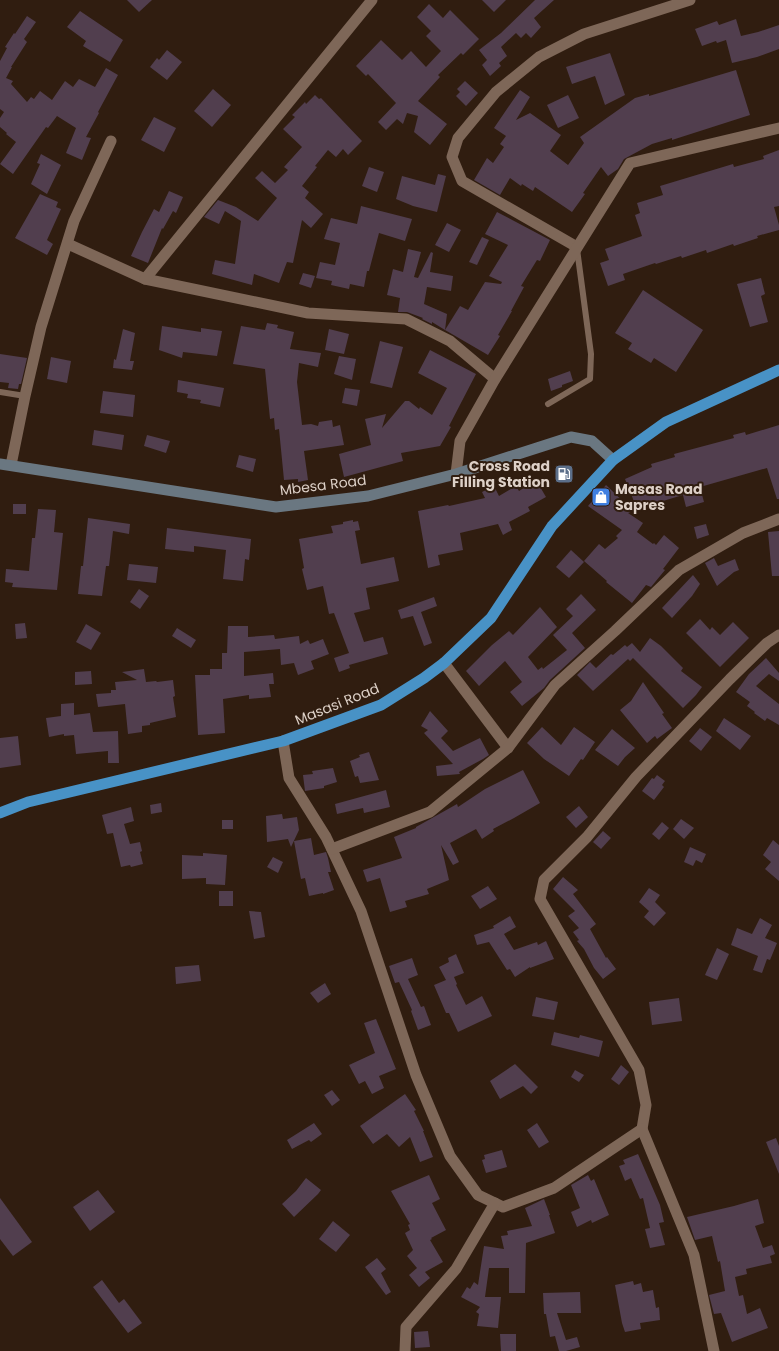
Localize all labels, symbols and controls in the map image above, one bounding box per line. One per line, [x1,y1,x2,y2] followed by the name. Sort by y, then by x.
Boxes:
[452,456,550,492] place label: Cross Road Filling Station
[553,463,575,485] fuel station icon: Cross Road Filling Station
[279,470,367,500] street label: Mbesa Road
[615,479,703,515] place label: Masas Road Sapres
[590,486,612,508] shop icon: Masas Road Sapres
[292,678,382,730] street label: Masasi Road

